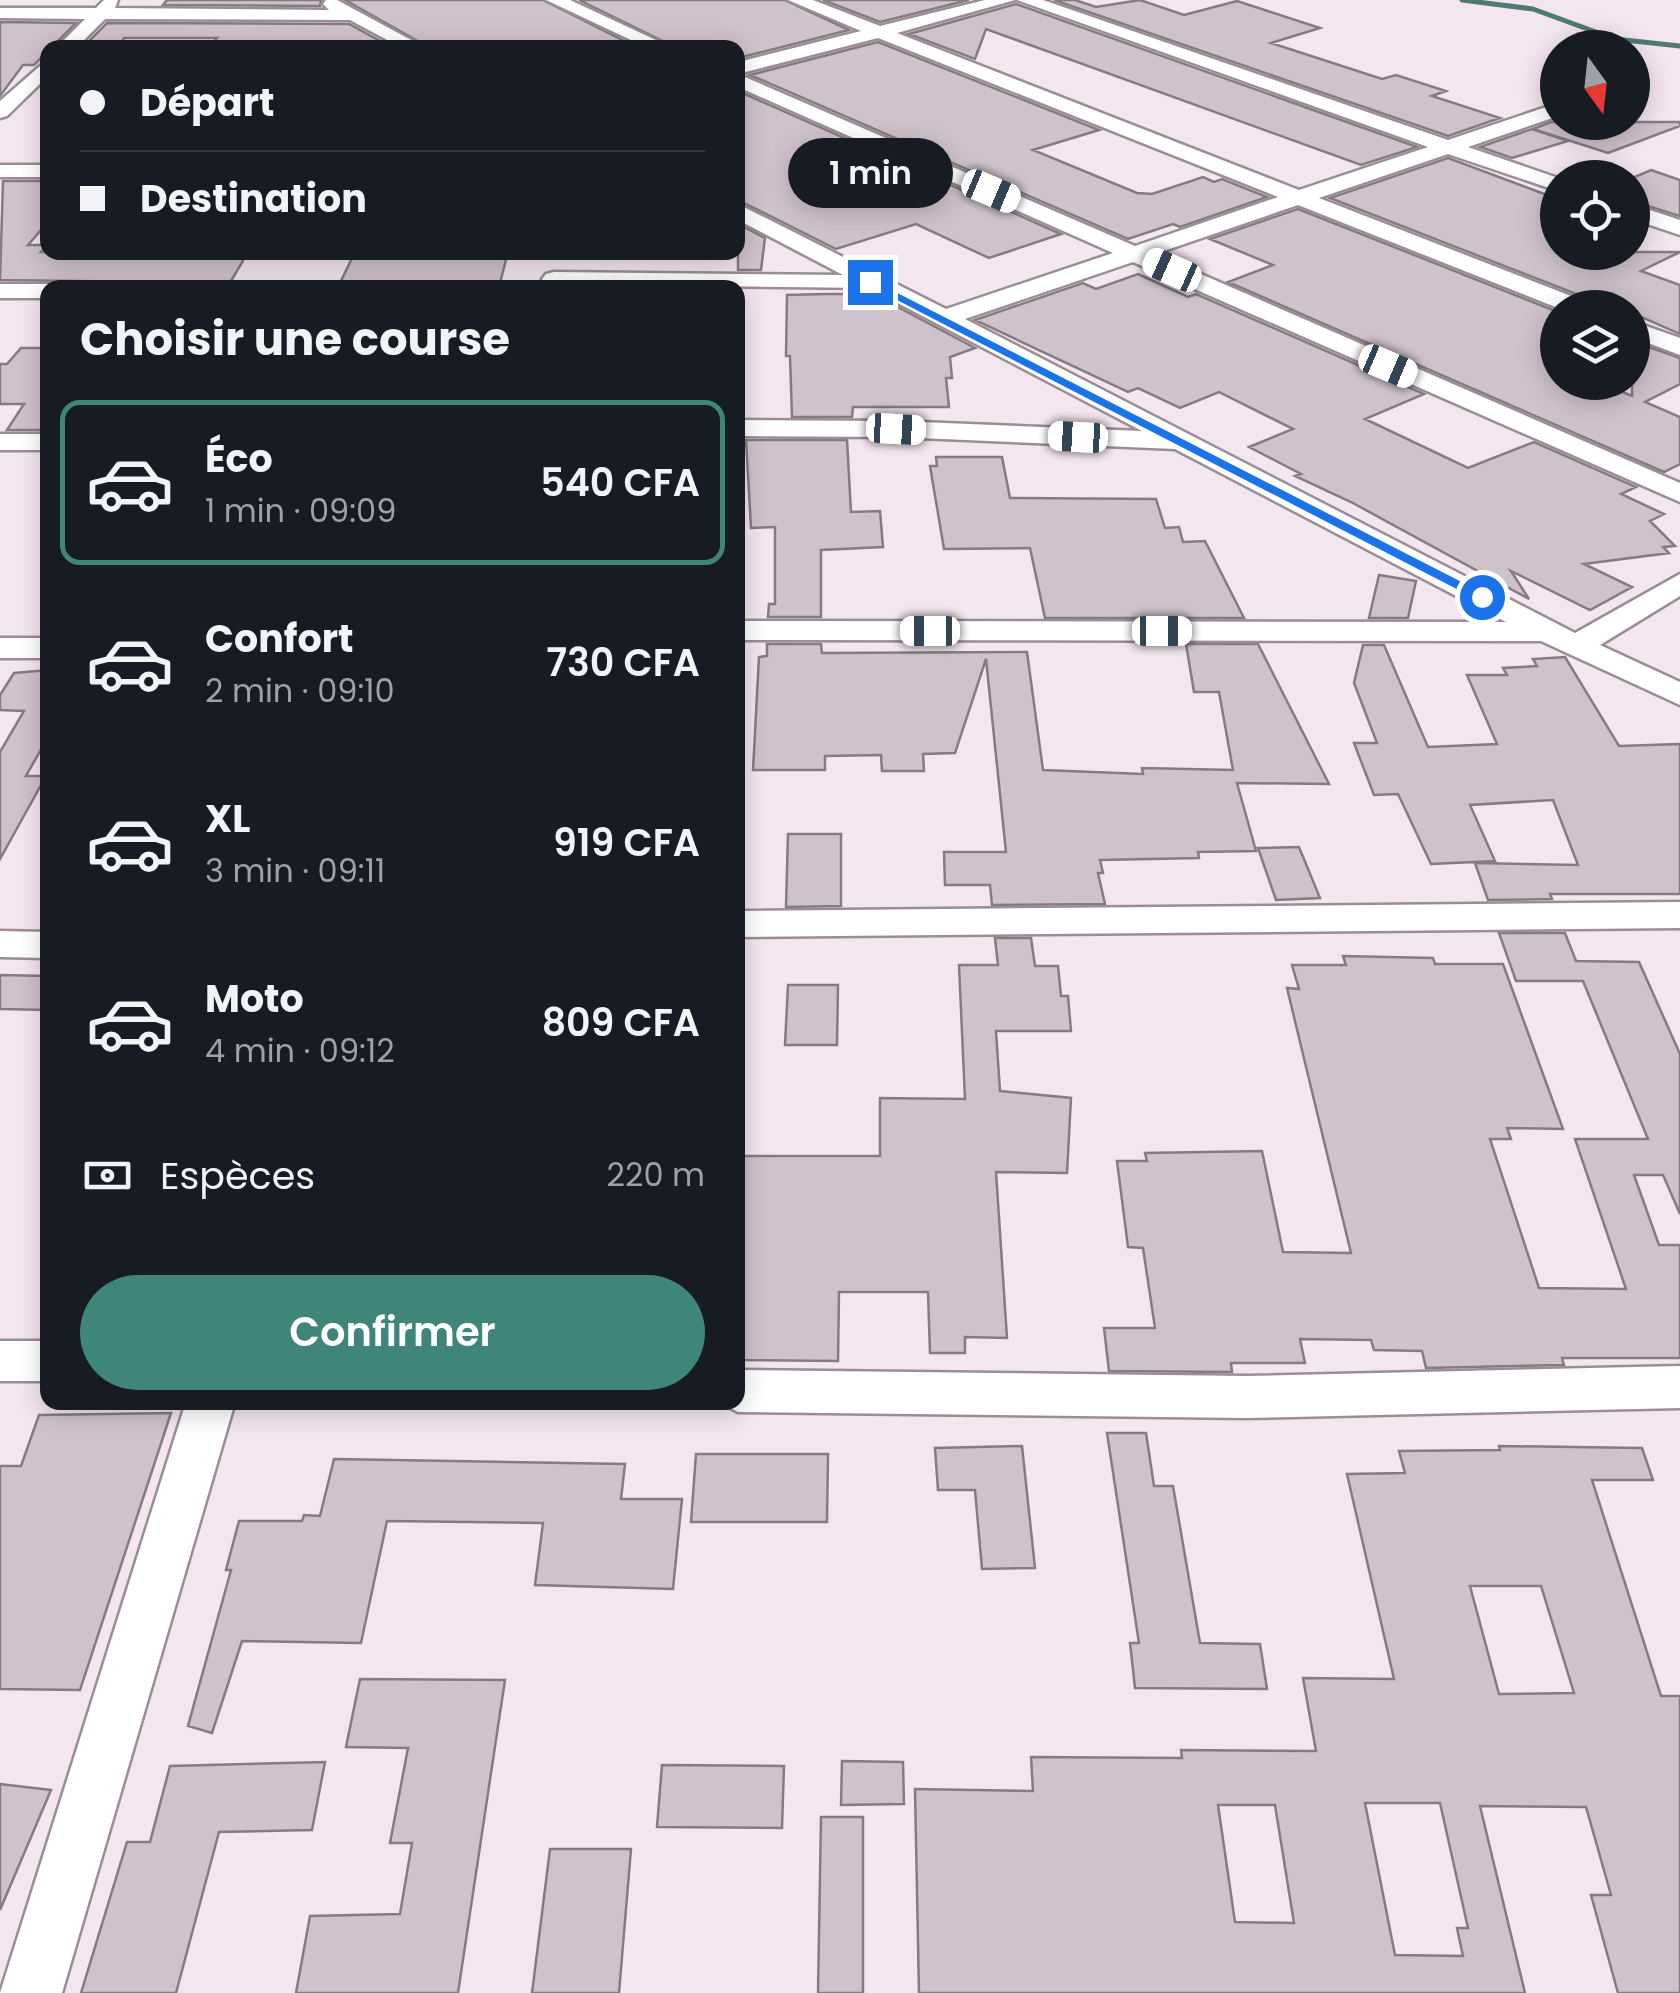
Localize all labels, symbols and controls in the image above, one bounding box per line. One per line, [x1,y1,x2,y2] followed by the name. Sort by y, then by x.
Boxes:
[1540,30,1650,140] north arrow
[1540,30,1650,400] map controls
[140,76,274,129] text: Départ
[788,137,952,207] callout: 1 min
[829,150,912,195] text: 1 min
[1540,160,1650,270] button: locate
[958,165,1024,217] car
[140,172,367,225] text: Destination
[1138,244,1206,296] car
[848,260,893,305] route end
[1540,290,1650,400] button: layers
[80,308,510,371] text: Choisir une course
[1355,340,1421,392] car
[865,412,927,446] car
[1047,420,1109,454] car
[205,432,273,485] text: Éco
[85,438,175,528] icon: car
[540,456,700,509] text: 540 CFA
[205,488,396,533] text: 1 min · 09:09
[1460,575,1505,620] route start
[205,612,353,665] text: Confort
[900,616,960,646] car
[1132,616,1192,646] car
[85,618,175,708] icon: car
[546,636,700,689] text: 730 CFA
[205,668,395,713] text: 2 min · 09:10
[205,792,250,845] text: XL
[85,798,175,888] icon: car
[553,816,700,869] text: 919 CFA
[205,848,385,893] text: 3 min · 09:11
[205,972,304,1025] text: Moto
[85,978,175,1068] icon: car
[542,996,700,1049] text: 809 CFA
[205,1028,395,1073] text: 4 min · 09:12
[80,1148,135,1203] icon: cash
[160,1149,315,1202] text: Espèces
[607,1152,705,1197] text: 220 m
[80,1275,705,1390] button: Confirmer

